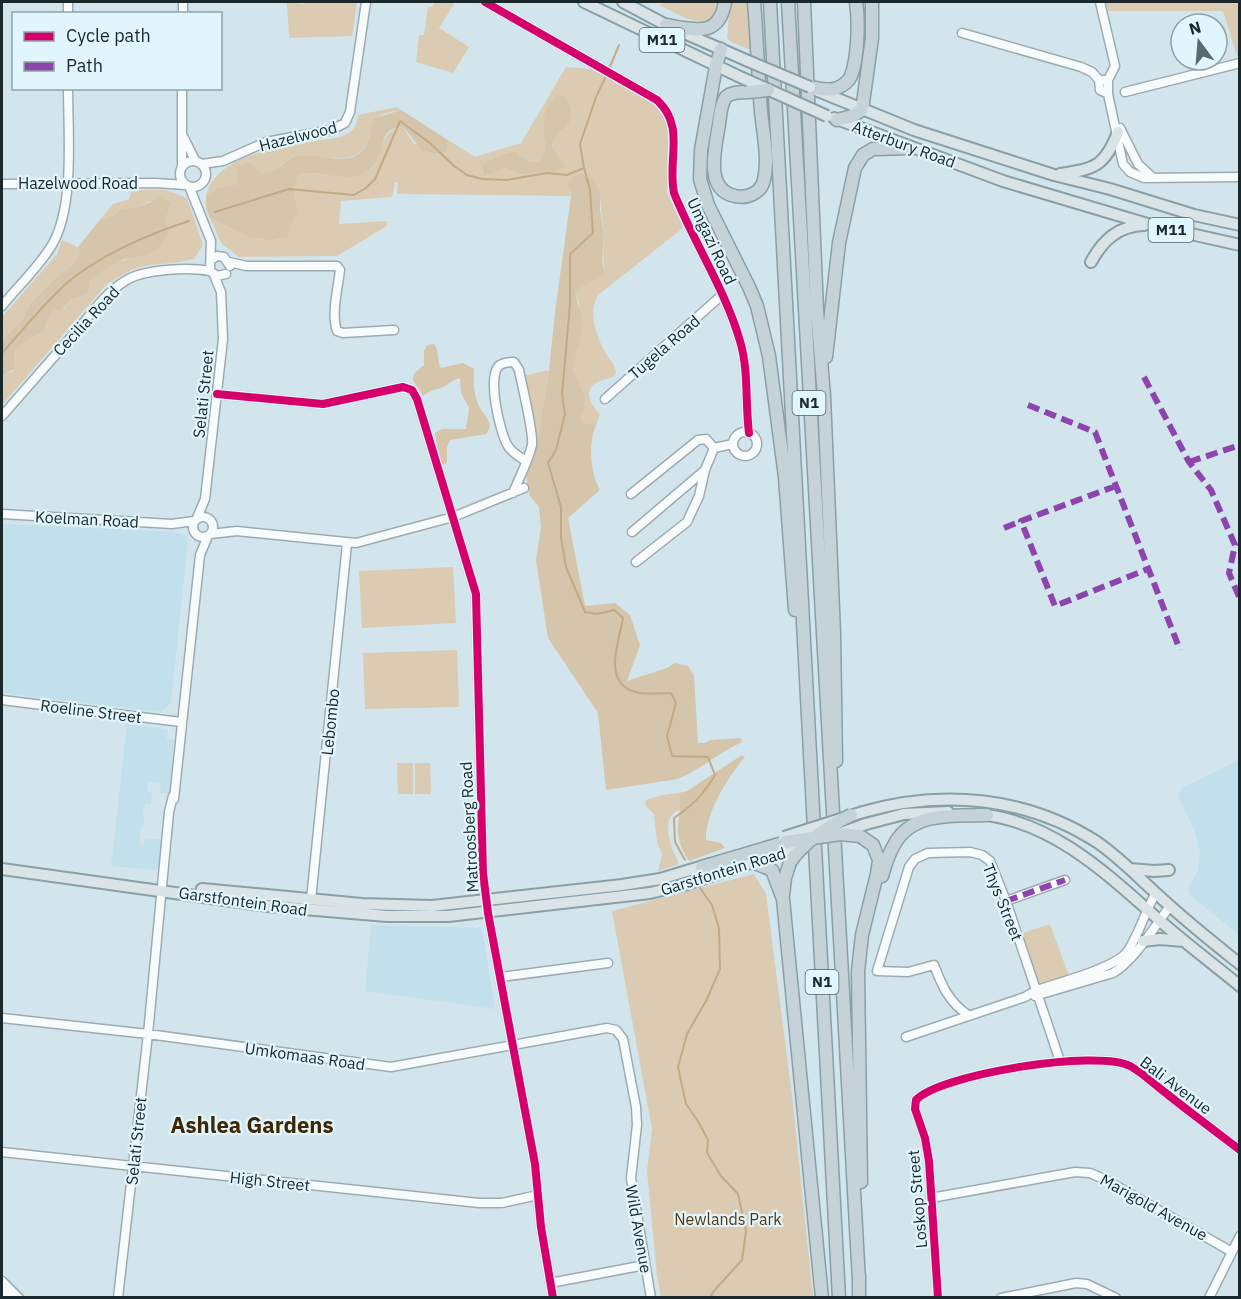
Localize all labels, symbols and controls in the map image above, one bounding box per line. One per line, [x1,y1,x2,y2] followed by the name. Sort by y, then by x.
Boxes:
[12,12,222,90] legend
[1169,12,1229,72] north arrow
[1187,16,1203,39] text: N
[66,24,151,47] text: Cycle path
[640,28,684,52] road number: M11
[66,54,103,77] text: Path
[849,116,959,172] street label: Atterbury Road
[257,117,339,155] street label: Hazelwood
[18,173,138,193] street label: Hazelwood Road
[683,194,741,288] street label: Umgazi Road
[1148,218,1194,242] road number: M11
[49,282,123,360] street label: Cecilia Road
[624,311,704,383] street label: Tugela Road
[188,349,218,439] street label: Selati Street
[792,391,826,415] road number: N1
[35,506,139,532] street label: Koelman Road
[317,688,343,756] street label: Lebombo
[39,695,143,727] street label: Roeline Street
[456,761,482,893] street label: Matroosberg Road
[658,842,788,900] street label: Garstfontein Road
[978,860,1028,944] street label: Thys Street
[177,882,309,920] street label: Garstfontein Road
[806,970,838,994] road number: N1
[244,1038,366,1074] street label: Umkomaas Road
[1136,1052,1216,1119] street label: Bali Avenue
[121,1096,151,1186] street label: Selati Street
[170,1110,334,1139] district label: Ashlea Gardens
[903,1149,931,1249] street label: Loskop Street
[229,1167,311,1195] street label: High Street
[1097,1169,1211,1245] street label: Marigold Avenue
[621,1183,657,1275] street label: Wild Avenue
[674,1209,782,1229] park label: Newlands Park

